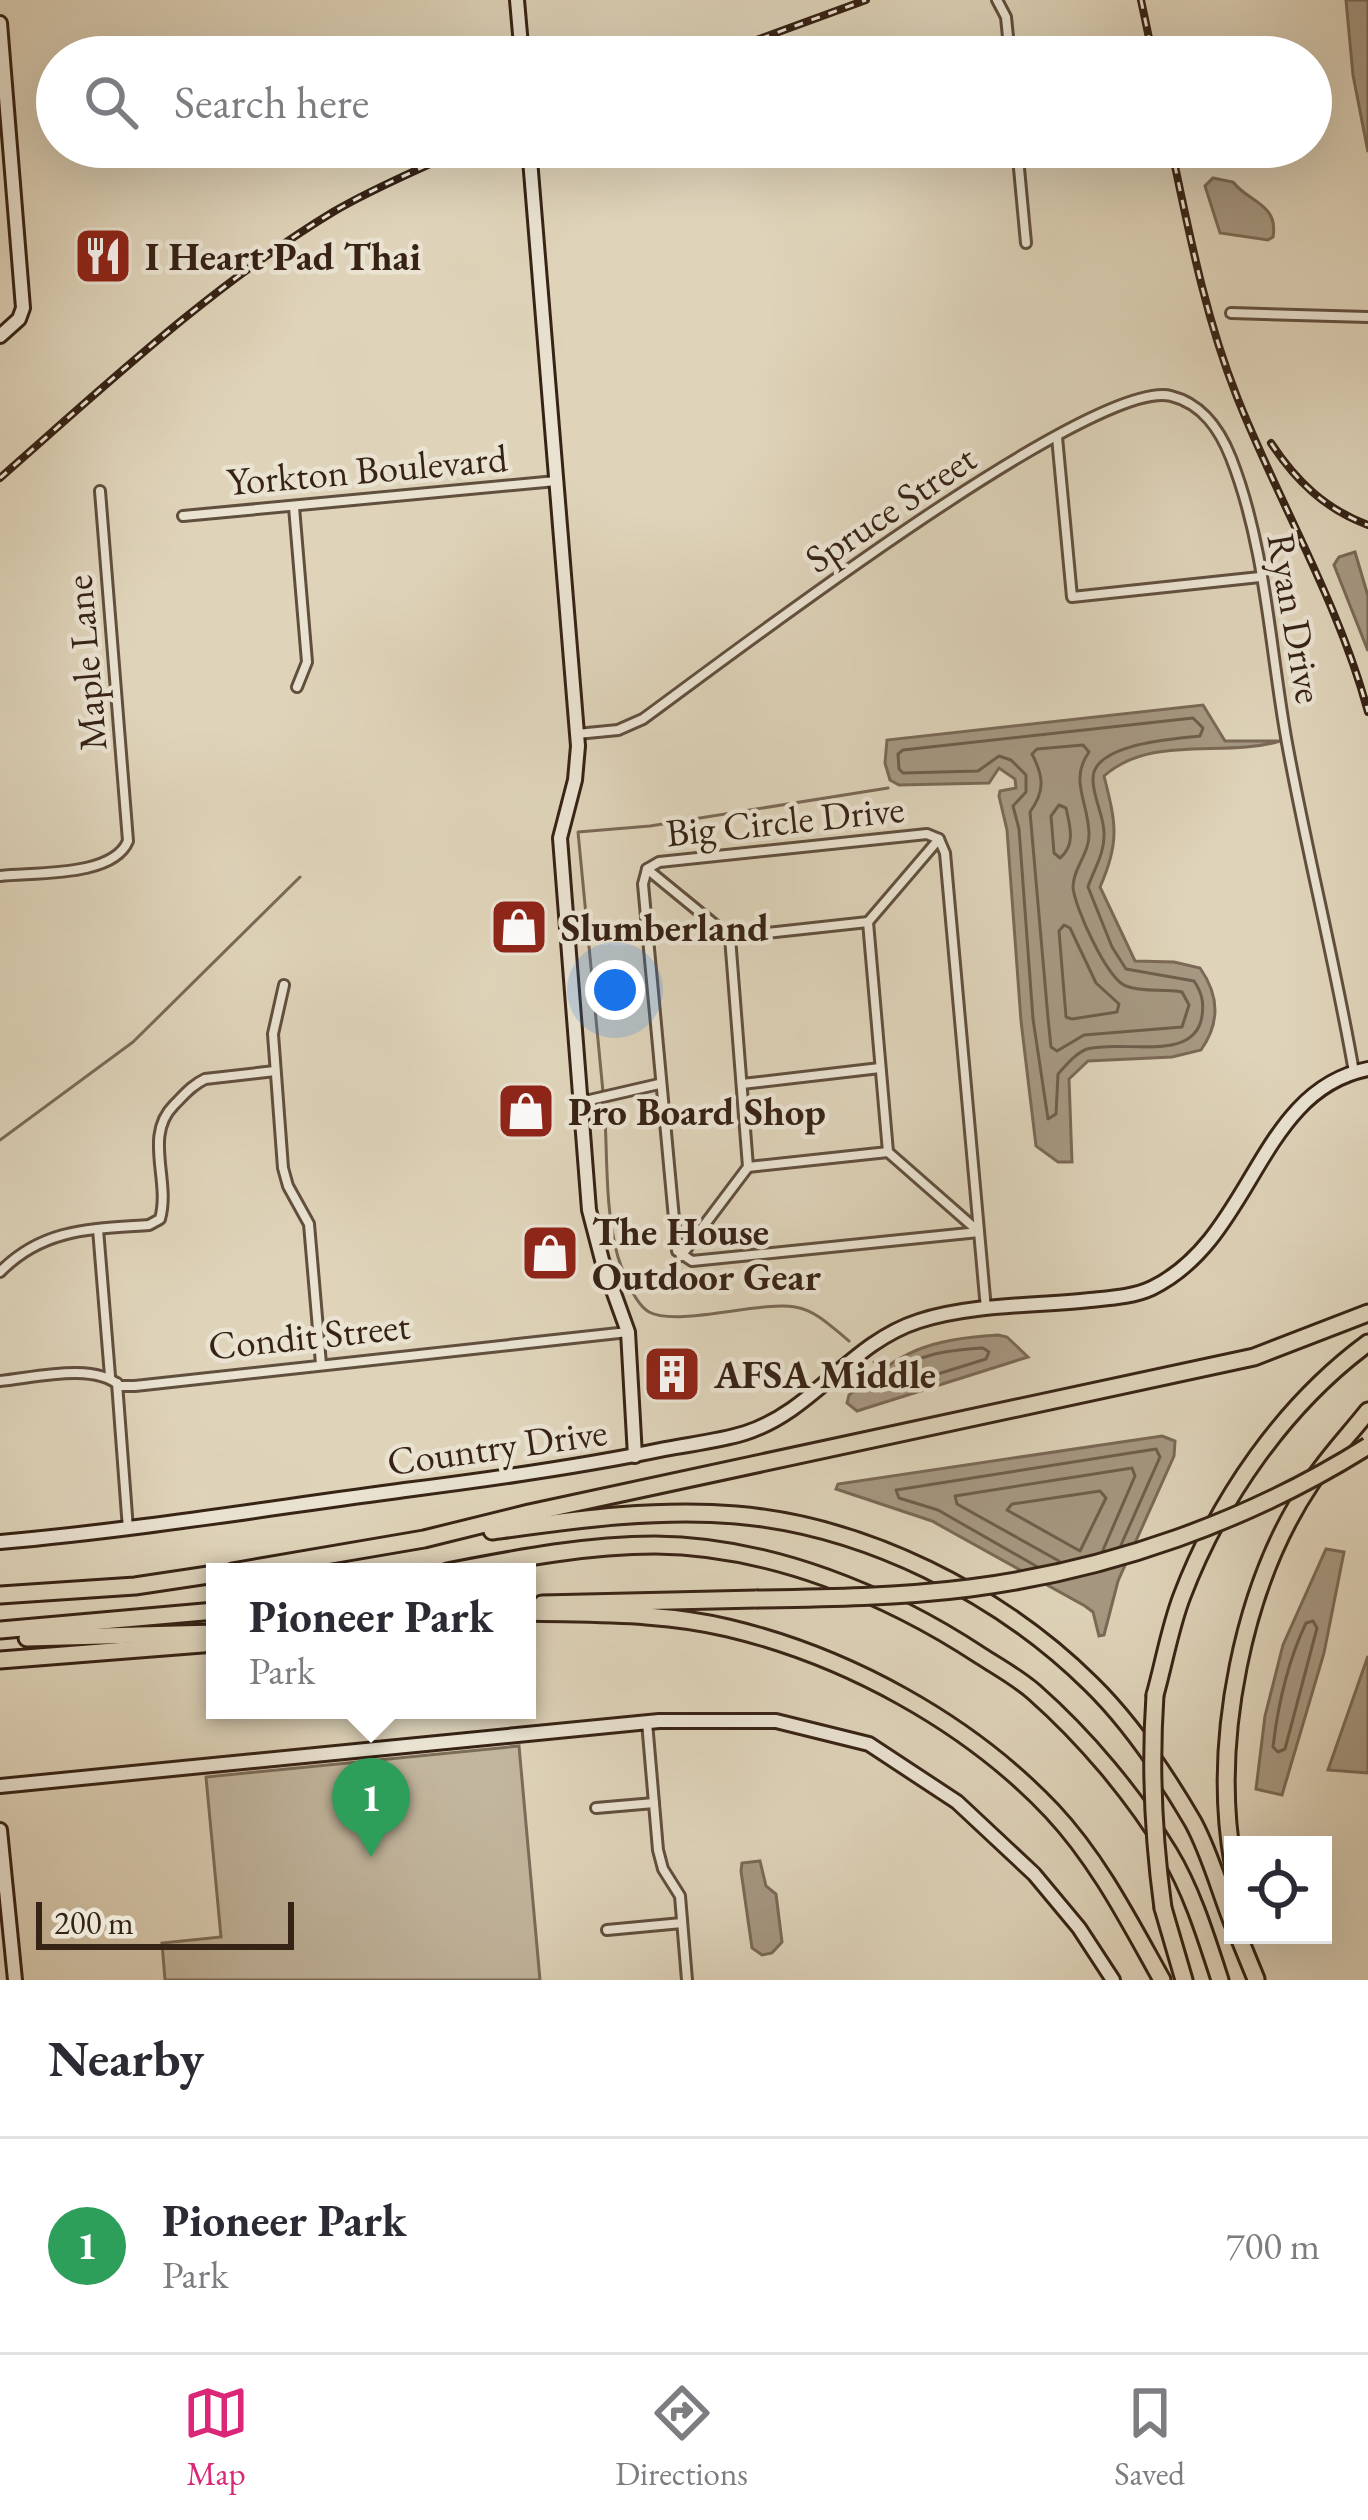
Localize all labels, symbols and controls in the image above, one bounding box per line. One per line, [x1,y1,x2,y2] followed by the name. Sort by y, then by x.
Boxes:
[36,36,1332,168] search box
[78,69,144,135] icon: search
[174,73,369,131] text: Search here
[72,225,134,287] restaurant icon: I Heart Pad Thai
[145,231,422,282] place label: I Heart Pad Thai
[225,432,510,507] street label: Yorkton Boulevard
[795,433,986,584] street label: Spruce Street
[1255,529,1336,707] street label: Ryan Drive
[52,573,119,753] street label: Maple Lane
[664,783,907,858] street label: Big Circle Drive
[488,896,550,958] shop icon: Slumberland
[561,902,769,953] place label: Slumberland
[585,960,645,1020] your location
[495,1080,557,1142] shop icon: Pro Board Shop
[568,1086,826,1137] place label: Pro Board Shop
[592,1206,822,1302] place label: The House Outdoor Gear
[519,1222,581,1284] shop icon: The House Outdoor Gear
[206,1300,412,1371] street label: Condit Street
[641,1343,703,1405] building icon: AFSA Middle
[713,1349,936,1400] place label: AFSA Middle
[384,1406,610,1487] street label: Country Drive
[206,1563,536,1719] popup
[249,1587,493,1645] text: Pioneer Park
[249,1645,315,1696] text: Park
[332,1758,410,1857] pin: 1
[1224,1836,1332,1944] map controls
[1224,1836,1332,1944] button: locate
[36,1896,294,1949] scale bar
[54,1901,134,1944] text: 200 m
[48,2025,204,2091] text: Nearby
[162,2191,407,2249] text: Pioneer Park
[77,2220,97,2271] text: 1
[1226,2220,1320,2271] text: 700 m
[162,2249,228,2300] text: Park
[183,2380,249,2495] tab: Map
[615,2380,748,2495] tab: Directions
[1114,2380,1185,2495] tab: Saved

